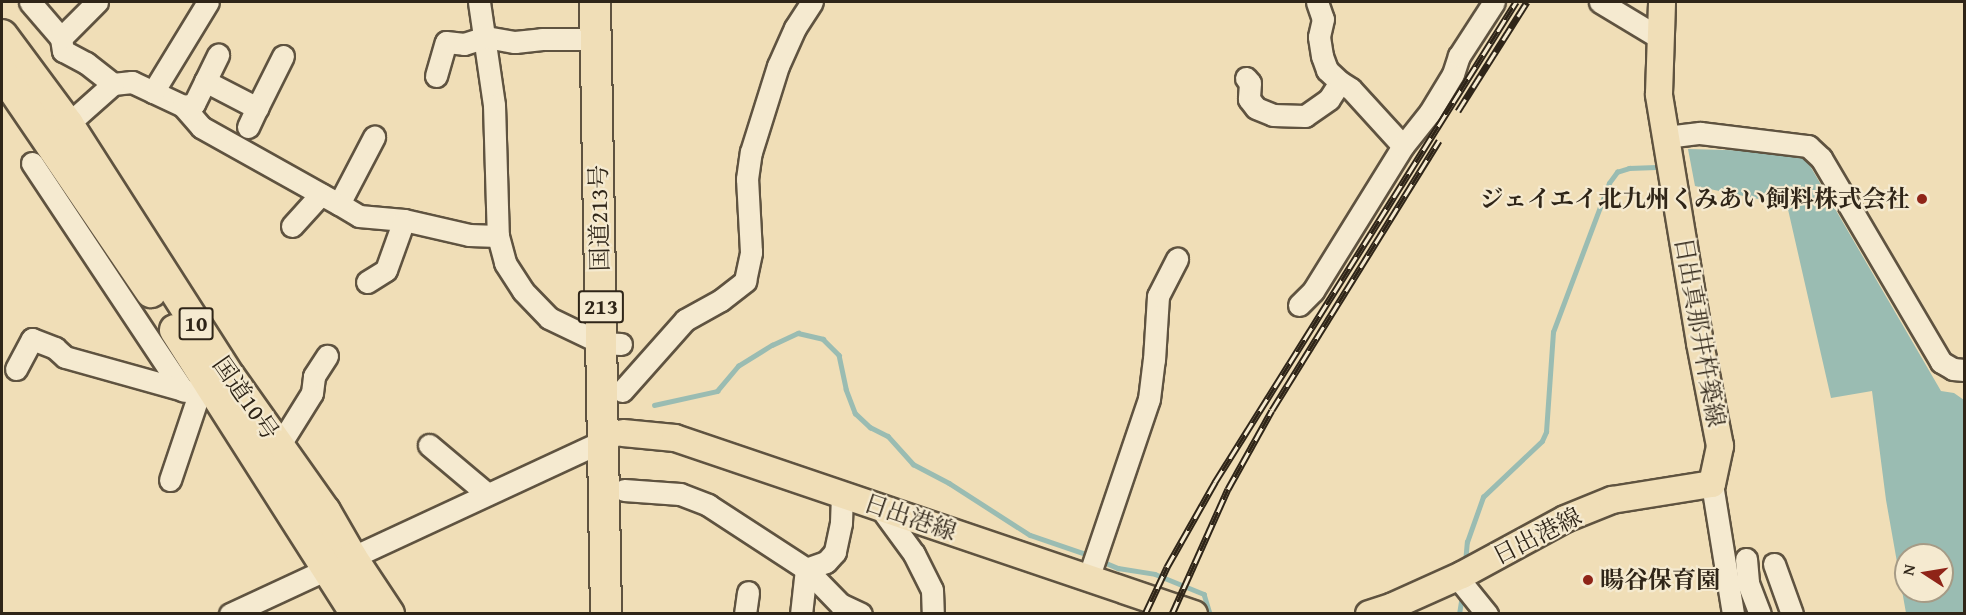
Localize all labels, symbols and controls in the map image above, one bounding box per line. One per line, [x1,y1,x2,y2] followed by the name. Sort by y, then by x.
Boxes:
[584,164,614,272] street label: 国道213号
[1478,185,1910,213] place label: ジェイエイ北九州くみあい飼料株式会社
[1915,192,1929,206] marker: ジェイエイ北九州くみあい飼料株式会社
[1669,235,1731,429] street label: 日出真那井杵築線
[577,288,625,326] road number: 213
[178,305,214,343] road number: 10
[207,351,285,445] street label: 国道10号
[860,488,960,546] street label: 日出港線
[1488,501,1586,571] street label: 日出港線
[1894,543,1954,603] north arrow
[1895,562,1921,577] text: N
[1600,566,1720,594] place label: 暘谷保育園
[1581,573,1595,587] marker: 暘谷保育園

